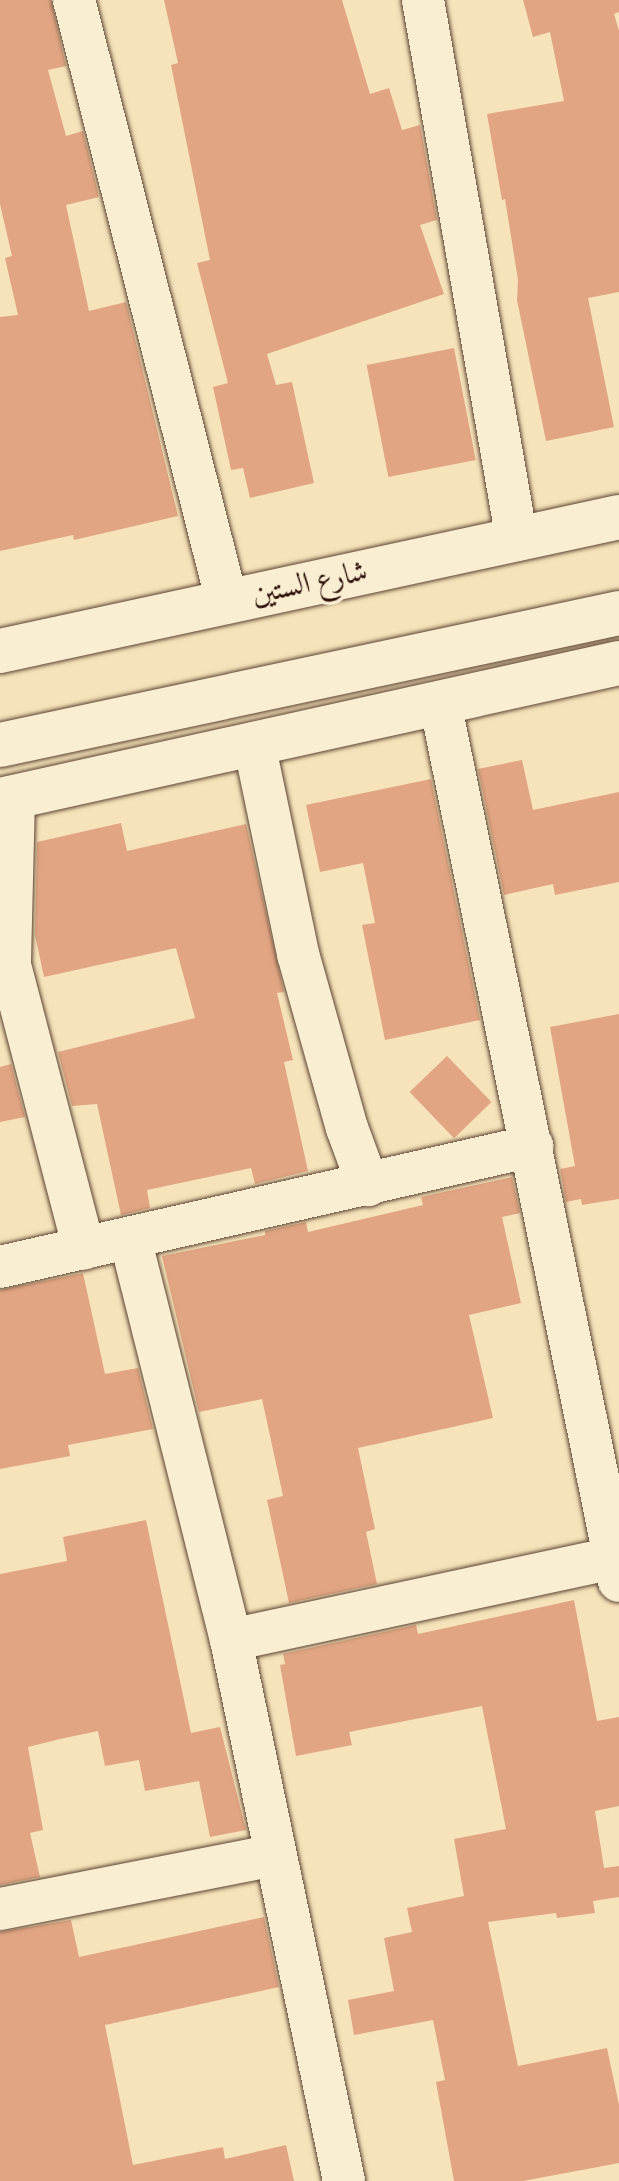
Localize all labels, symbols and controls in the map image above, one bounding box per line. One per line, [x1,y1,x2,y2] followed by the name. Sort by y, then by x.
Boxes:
[249,555,371,615] street label: شارع الستين

